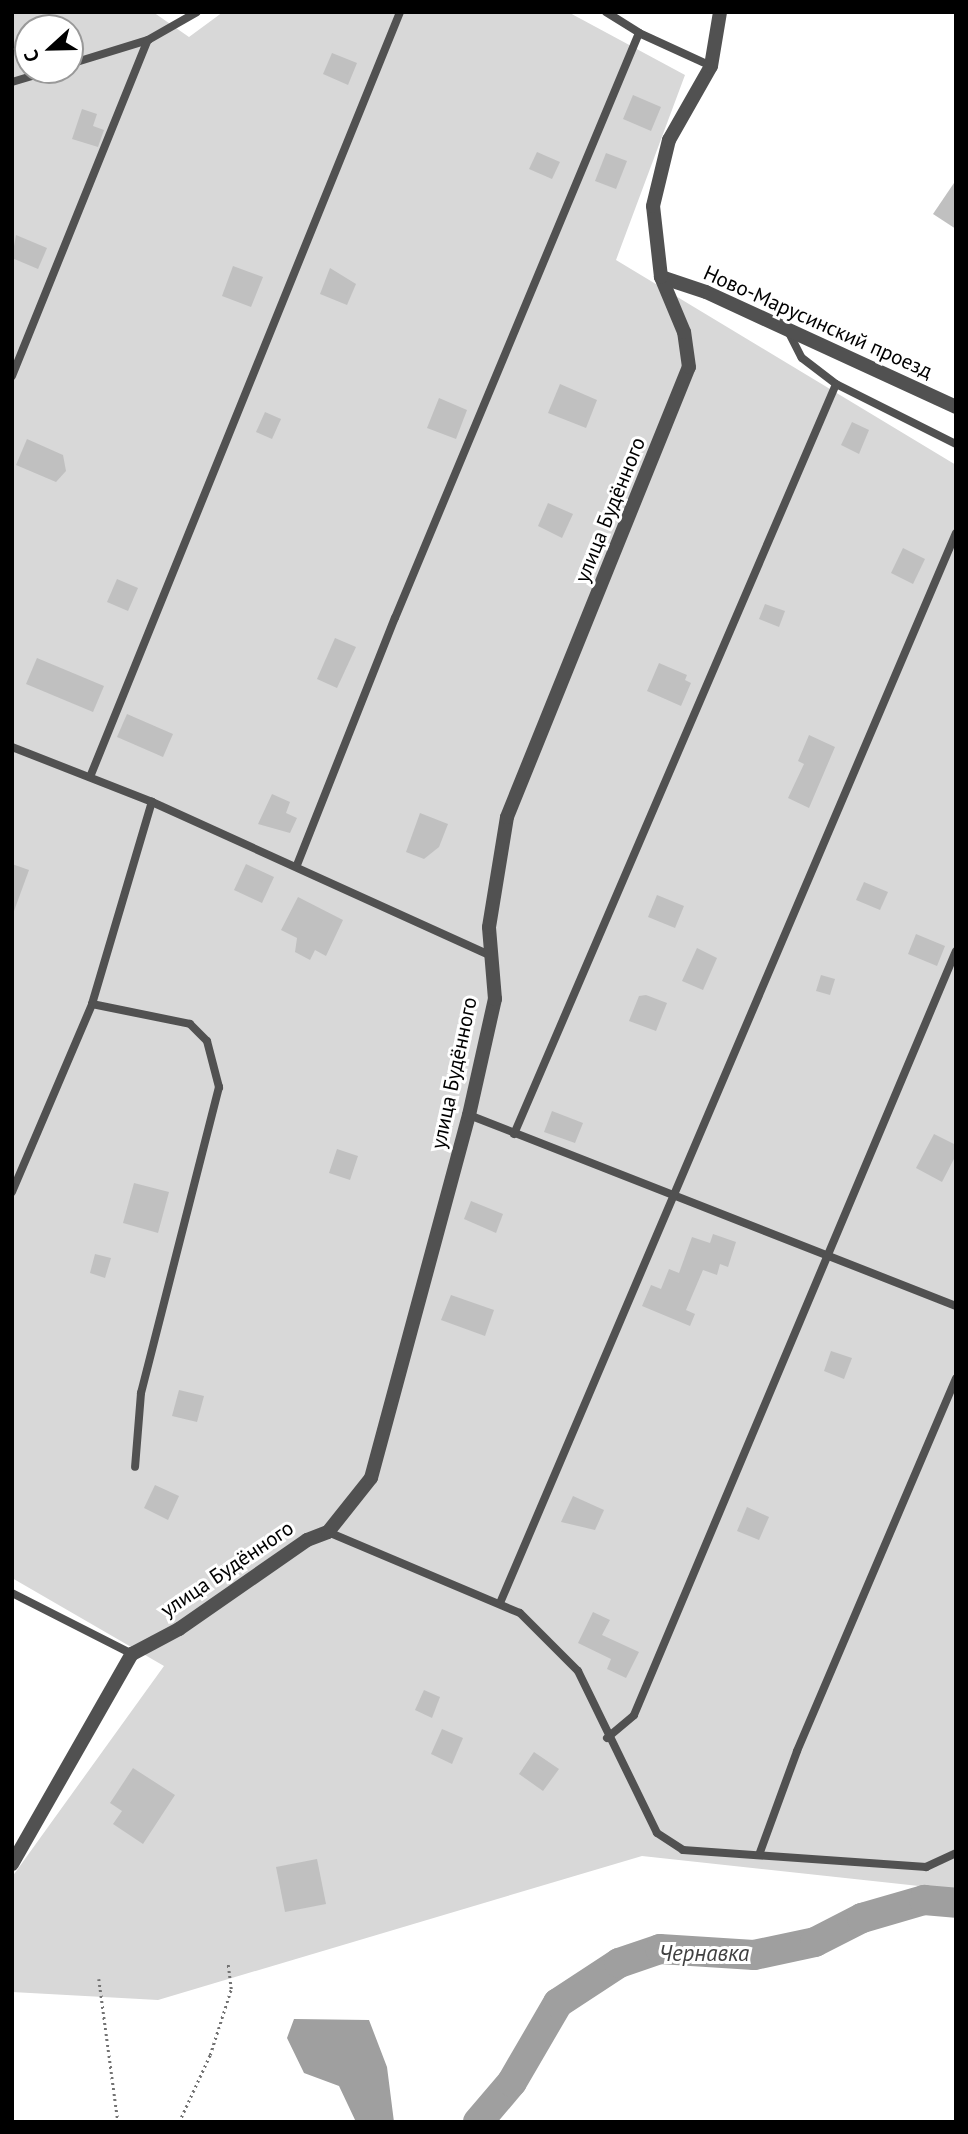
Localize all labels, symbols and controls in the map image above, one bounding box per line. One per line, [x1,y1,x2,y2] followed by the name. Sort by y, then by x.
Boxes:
[14,14,84,84] north arrow
[18,47,44,66] text: С
[700,260,936,384] street label: Ново-Марусинский проезд
[569,434,651,586] street label: улица Будённого
[426,995,482,1151] street label: улица Будённого
[156,1515,298,1623] street label: улица Будённого
[659,1939,749,1967] water label: Чернавка

